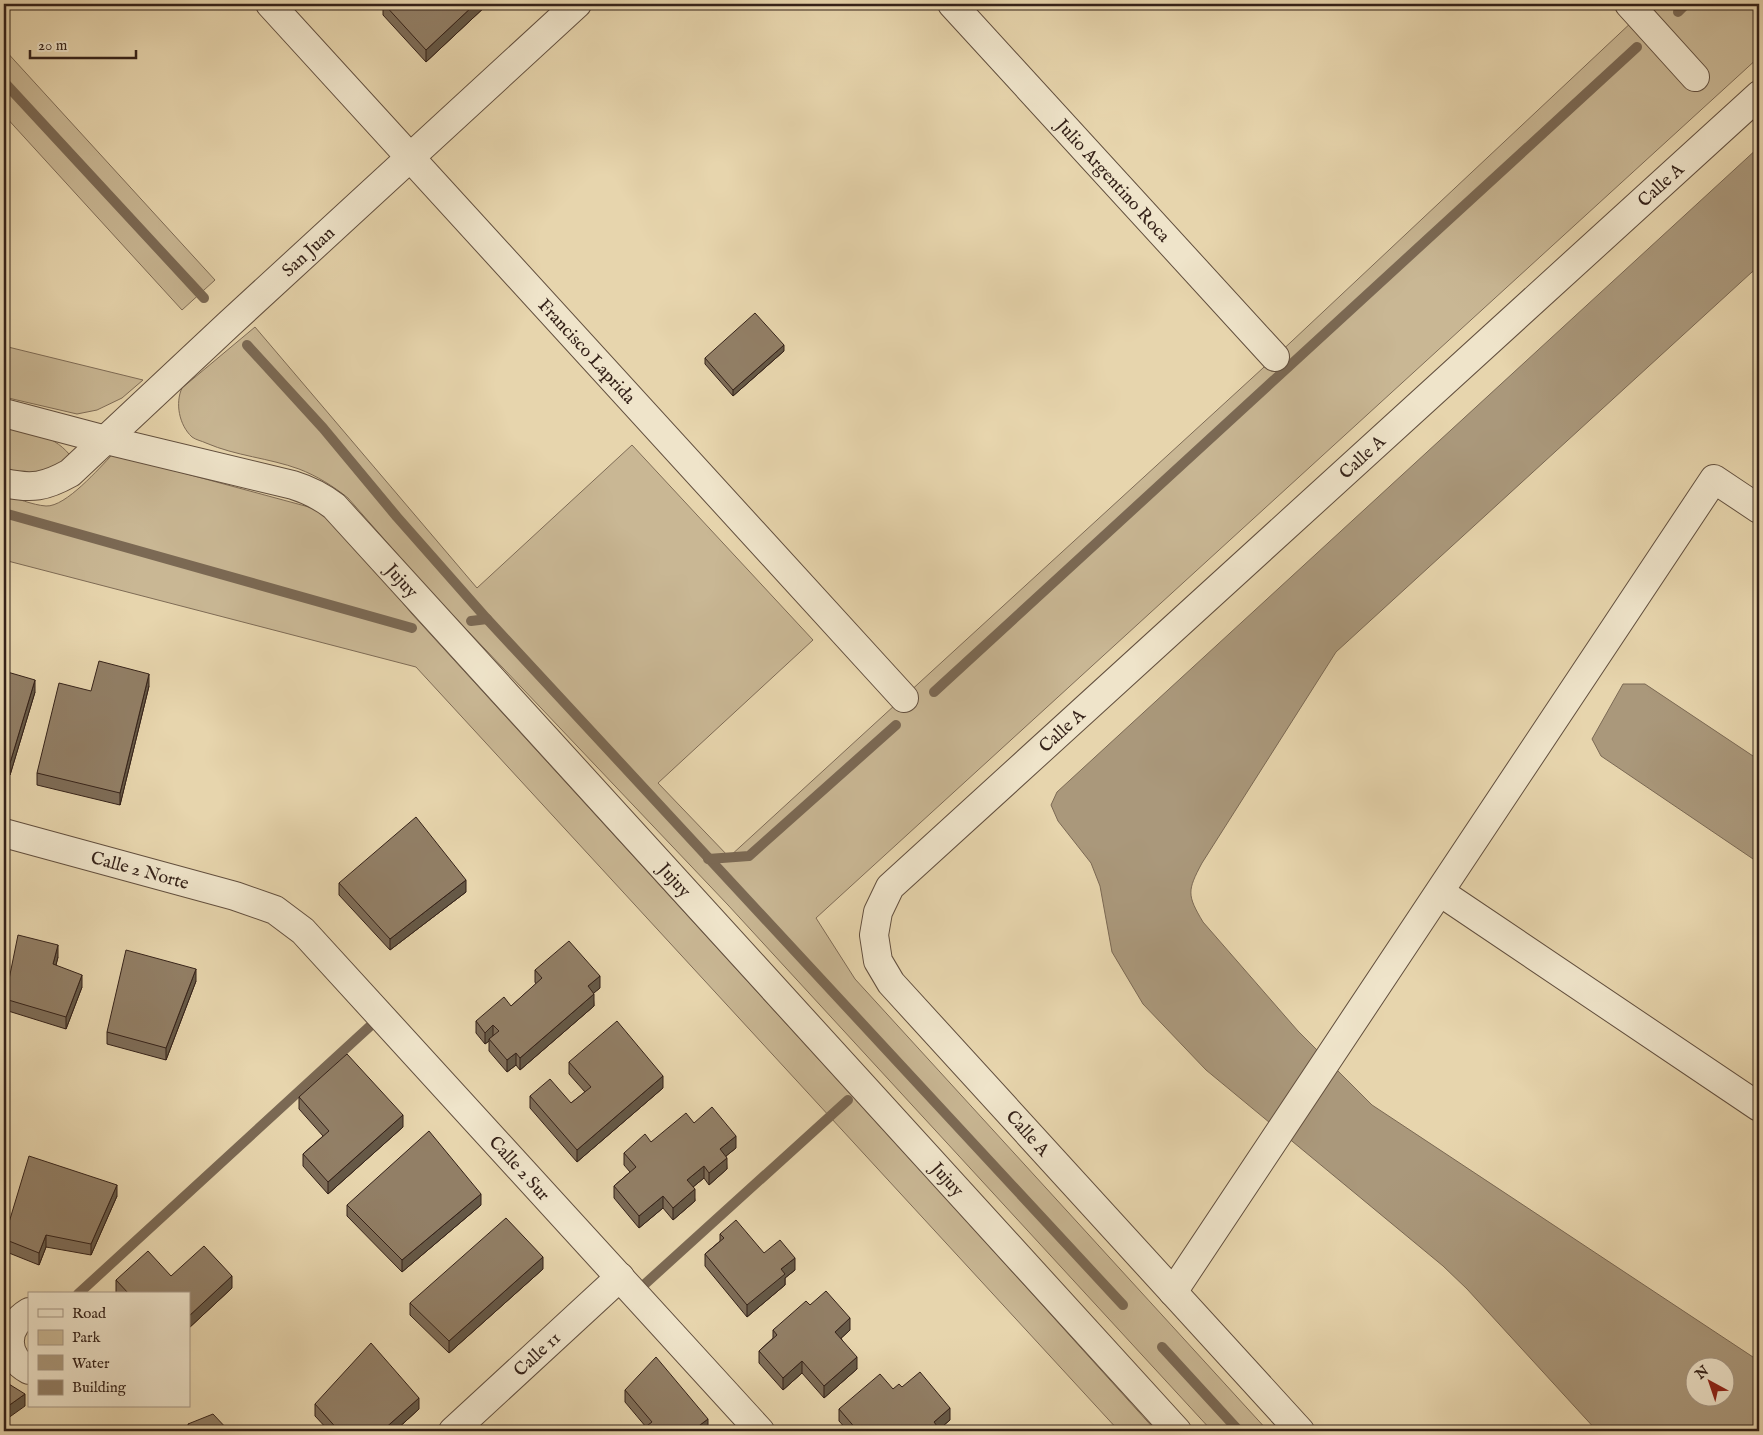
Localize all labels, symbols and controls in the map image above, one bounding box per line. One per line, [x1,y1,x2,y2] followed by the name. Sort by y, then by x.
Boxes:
[30,28,136,60] scale bar
[38,36,68,55] text: 20 m
[1049,113,1175,248] street label: Julio Argentino Roca
[1633,158,1690,213] street label: Calle A
[278,222,341,283] street label: San Juan
[532,295,640,410] street label: Francisco Laprida
[1335,431,1391,485] street label: Calle A
[378,558,422,604] street label: Jujuy
[1035,704,1091,758] street label: Calle A
[88,847,191,896] street label: Calle 2 Norte
[651,857,695,903] street label: Jujuy
[1000,1106,1054,1163] street label: Calle A
[483,1132,554,1207] street label: Calle 2 Sur
[924,1157,968,1202] street label: Jujuy
[28,1292,190,1408] legend
[72,1304,107,1323] text: Road
[509,1327,566,1382] street label: Calle 11
[72,1328,102,1347] text: Park
[72,1354,110,1373] text: Water
[1686,1358,1736,1408] north arrow
[1691,1362,1713,1384] text: N
[72,1378,127,1397] text: Building

